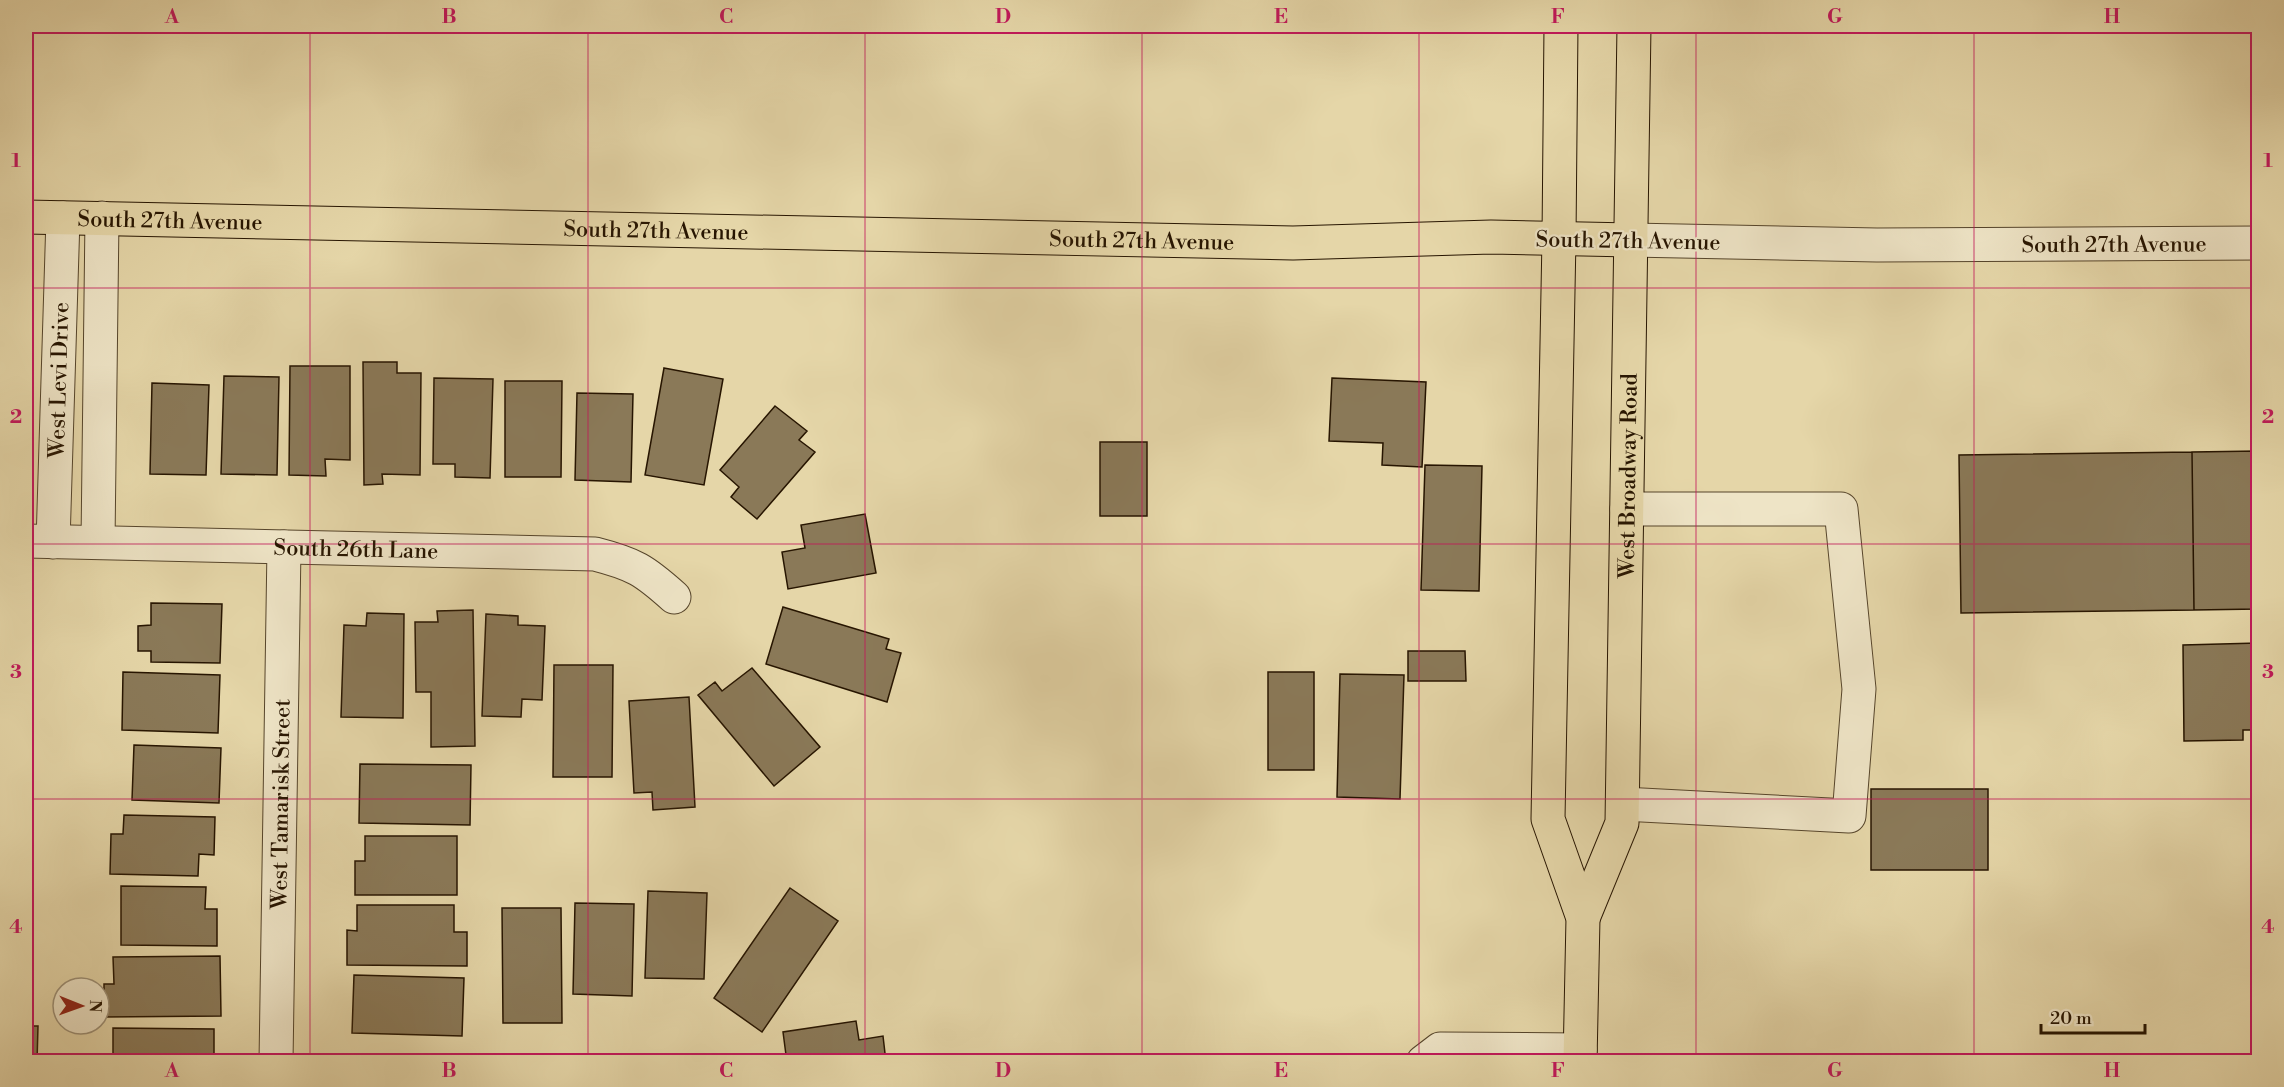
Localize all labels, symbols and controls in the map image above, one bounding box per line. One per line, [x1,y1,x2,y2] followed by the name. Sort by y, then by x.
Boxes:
[164,5,180,30] text: A
[441,5,457,30] text: B
[719,5,733,30] text: C
[995,5,1011,30] text: D
[1274,5,1288,30] text: E
[1551,5,1565,30] text: F
[1827,5,1843,30] text: G
[2104,5,2121,30] text: H
[11,149,21,174] text: 1
[2263,149,2273,174] text: 1
[77,206,263,237] street label: South 27th Avenue
[563,216,749,247] street label: South 27th Avenue
[1049,226,1235,257] street label: South 27th Avenue
[1535,226,1721,257] street label: South 27th Avenue
[2021,231,2207,259] street label: South 27th Avenue
[44,302,75,460] street label: West Levi Drive
[1614,372,1644,580] street label: West Broadway Road
[10,405,22,430] text: 2
[2262,405,2274,430] text: 2
[273,535,439,565] street label: South 26th Lane
[10,660,22,685] text: 3
[2262,660,2274,685] text: 3
[266,699,297,910] street label: West Tamarisk Street
[9,915,23,940] text: 4
[2261,915,2275,940] text: 4
[51,976,111,1036] north arrow
[2041,997,2144,1035] scale bar
[85,1000,105,1013] text: N
[2050,1007,2092,1030] text: 20 m
[164,1059,180,1084] text: A
[441,1059,457,1084] text: B
[719,1059,733,1084] text: C
[995,1059,1011,1084] text: D
[1274,1059,1288,1084] text: E
[1551,1059,1565,1084] text: F
[1827,1059,1843,1084] text: G
[2104,1059,2121,1084] text: H

